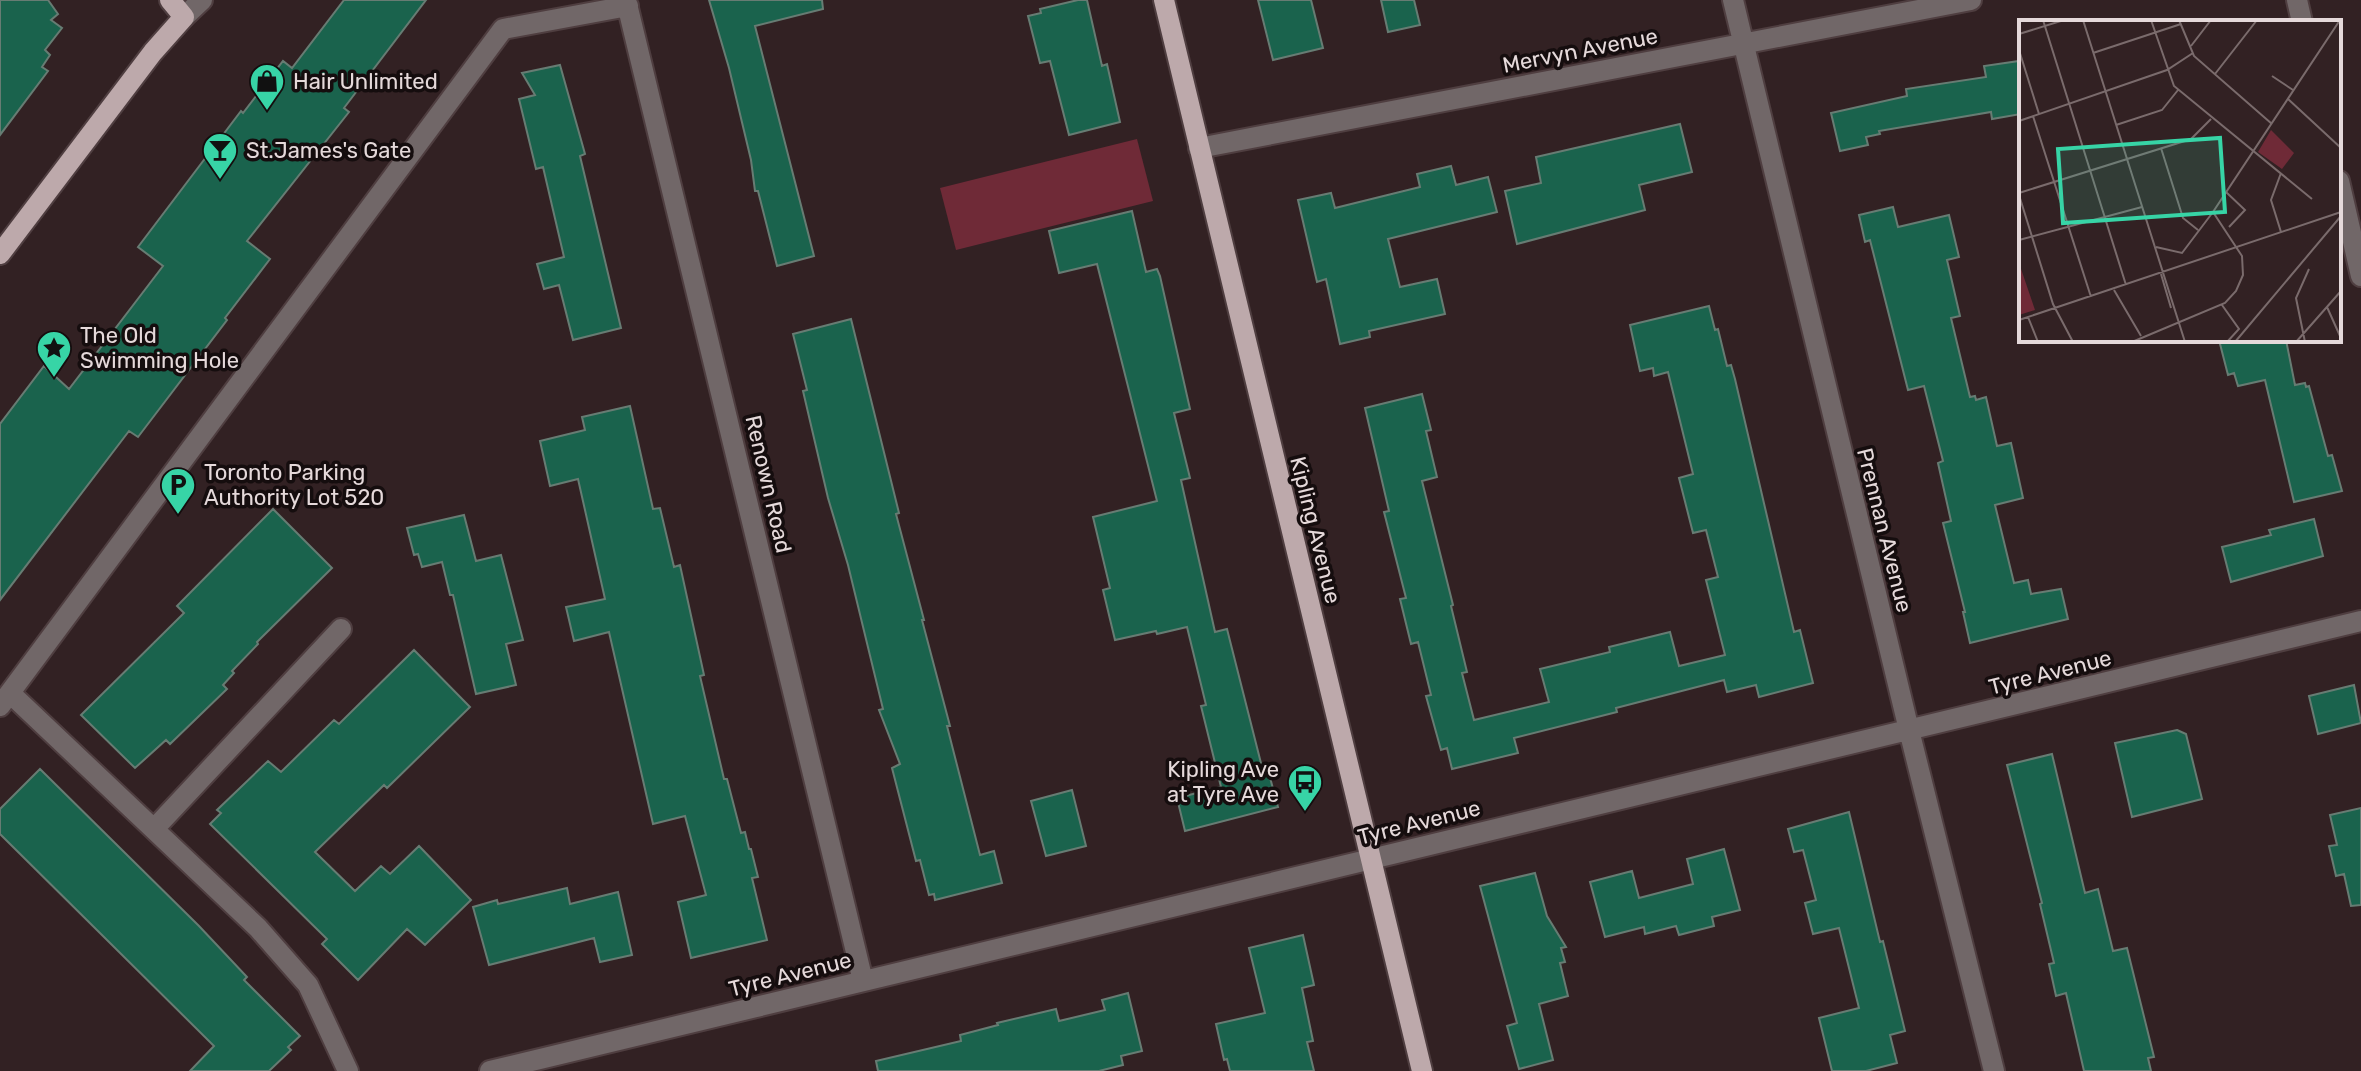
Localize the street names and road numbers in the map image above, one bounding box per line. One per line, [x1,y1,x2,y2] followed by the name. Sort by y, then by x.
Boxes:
[1500,22,1660,79] street label: Mervyn Avenue
[740,412,797,556] street label: Renown Road
[1851,445,1918,615] street label: Prennan Avenue
[1284,454,1347,606] street label: Kipling Avenue
[1986,644,2114,701] street label: Tyre Avenue
[1355,794,1483,851] street label: Tyre Avenue
[726,946,854,1003] street label: Tyre Avenue

